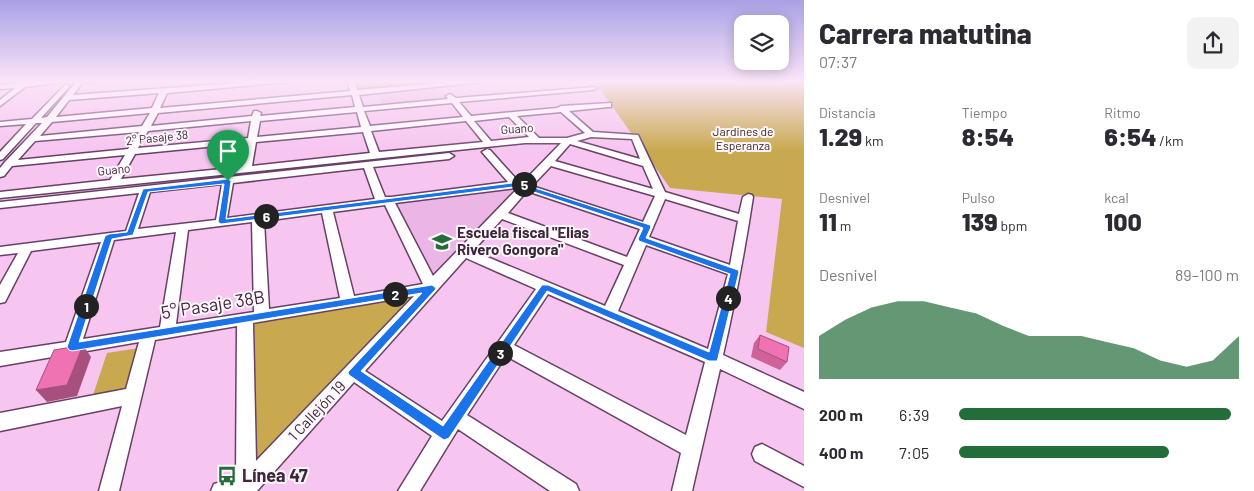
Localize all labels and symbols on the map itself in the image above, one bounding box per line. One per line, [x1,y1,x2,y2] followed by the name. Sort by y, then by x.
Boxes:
[500,120,534,136] street label: Guano
[713,124,773,152] park label: Jardines de Esperanza
[125,127,189,147] street label: 2° Pasaje 38
[207,130,249,181] pin
[97,160,131,178] street label: Guano
[512,172,536,196] pin: 5
[254,204,278,228] pin: 6
[457,223,590,258] place label: Escuela fiscal "Elias Rivero Gongora"
[431,231,453,253] school or university icon: Escuela fiscal "Elias Rivero Gongora"
[382,282,408,306] pin: 2
[159,285,266,323] street label: 5° Pasaje 38B
[716,286,740,310] pin: 4
[74,294,98,318] pin: 1
[488,340,512,366] pin: 3
[284,377,349,444] street label: 1 Callejón 19
[242,464,308,486] place label: Línea 47
[216,465,238,487] bus stop icon: Línea 47

